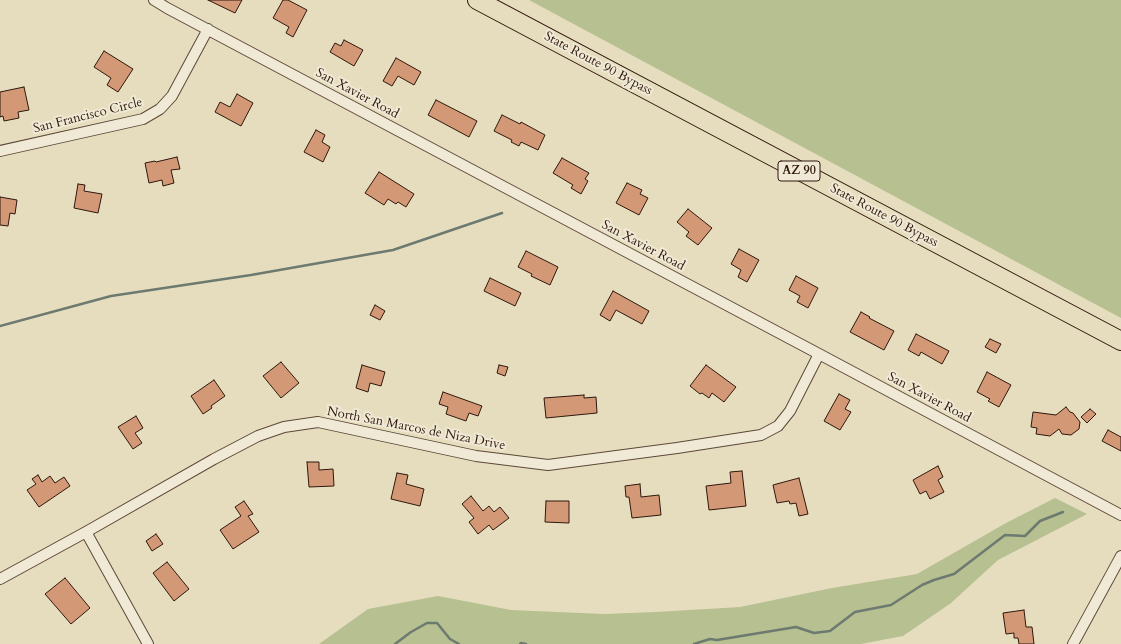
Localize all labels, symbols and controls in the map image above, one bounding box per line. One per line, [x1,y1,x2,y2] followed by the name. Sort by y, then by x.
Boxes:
[541,29,655,99] street label: State Route 90 Bypass
[313,66,401,122] street label: San Xavier Road
[32,95,144,137] street label: San Francisco Circle
[778,161,820,181] road number: AZ 90
[827,181,941,251] street label: State Route 90 Bypass
[599,218,687,274] street label: San Xavier Road
[885,370,973,426] street label: San Xavier Road
[325,404,507,454] street label: North San Marcos de Niza Drive

